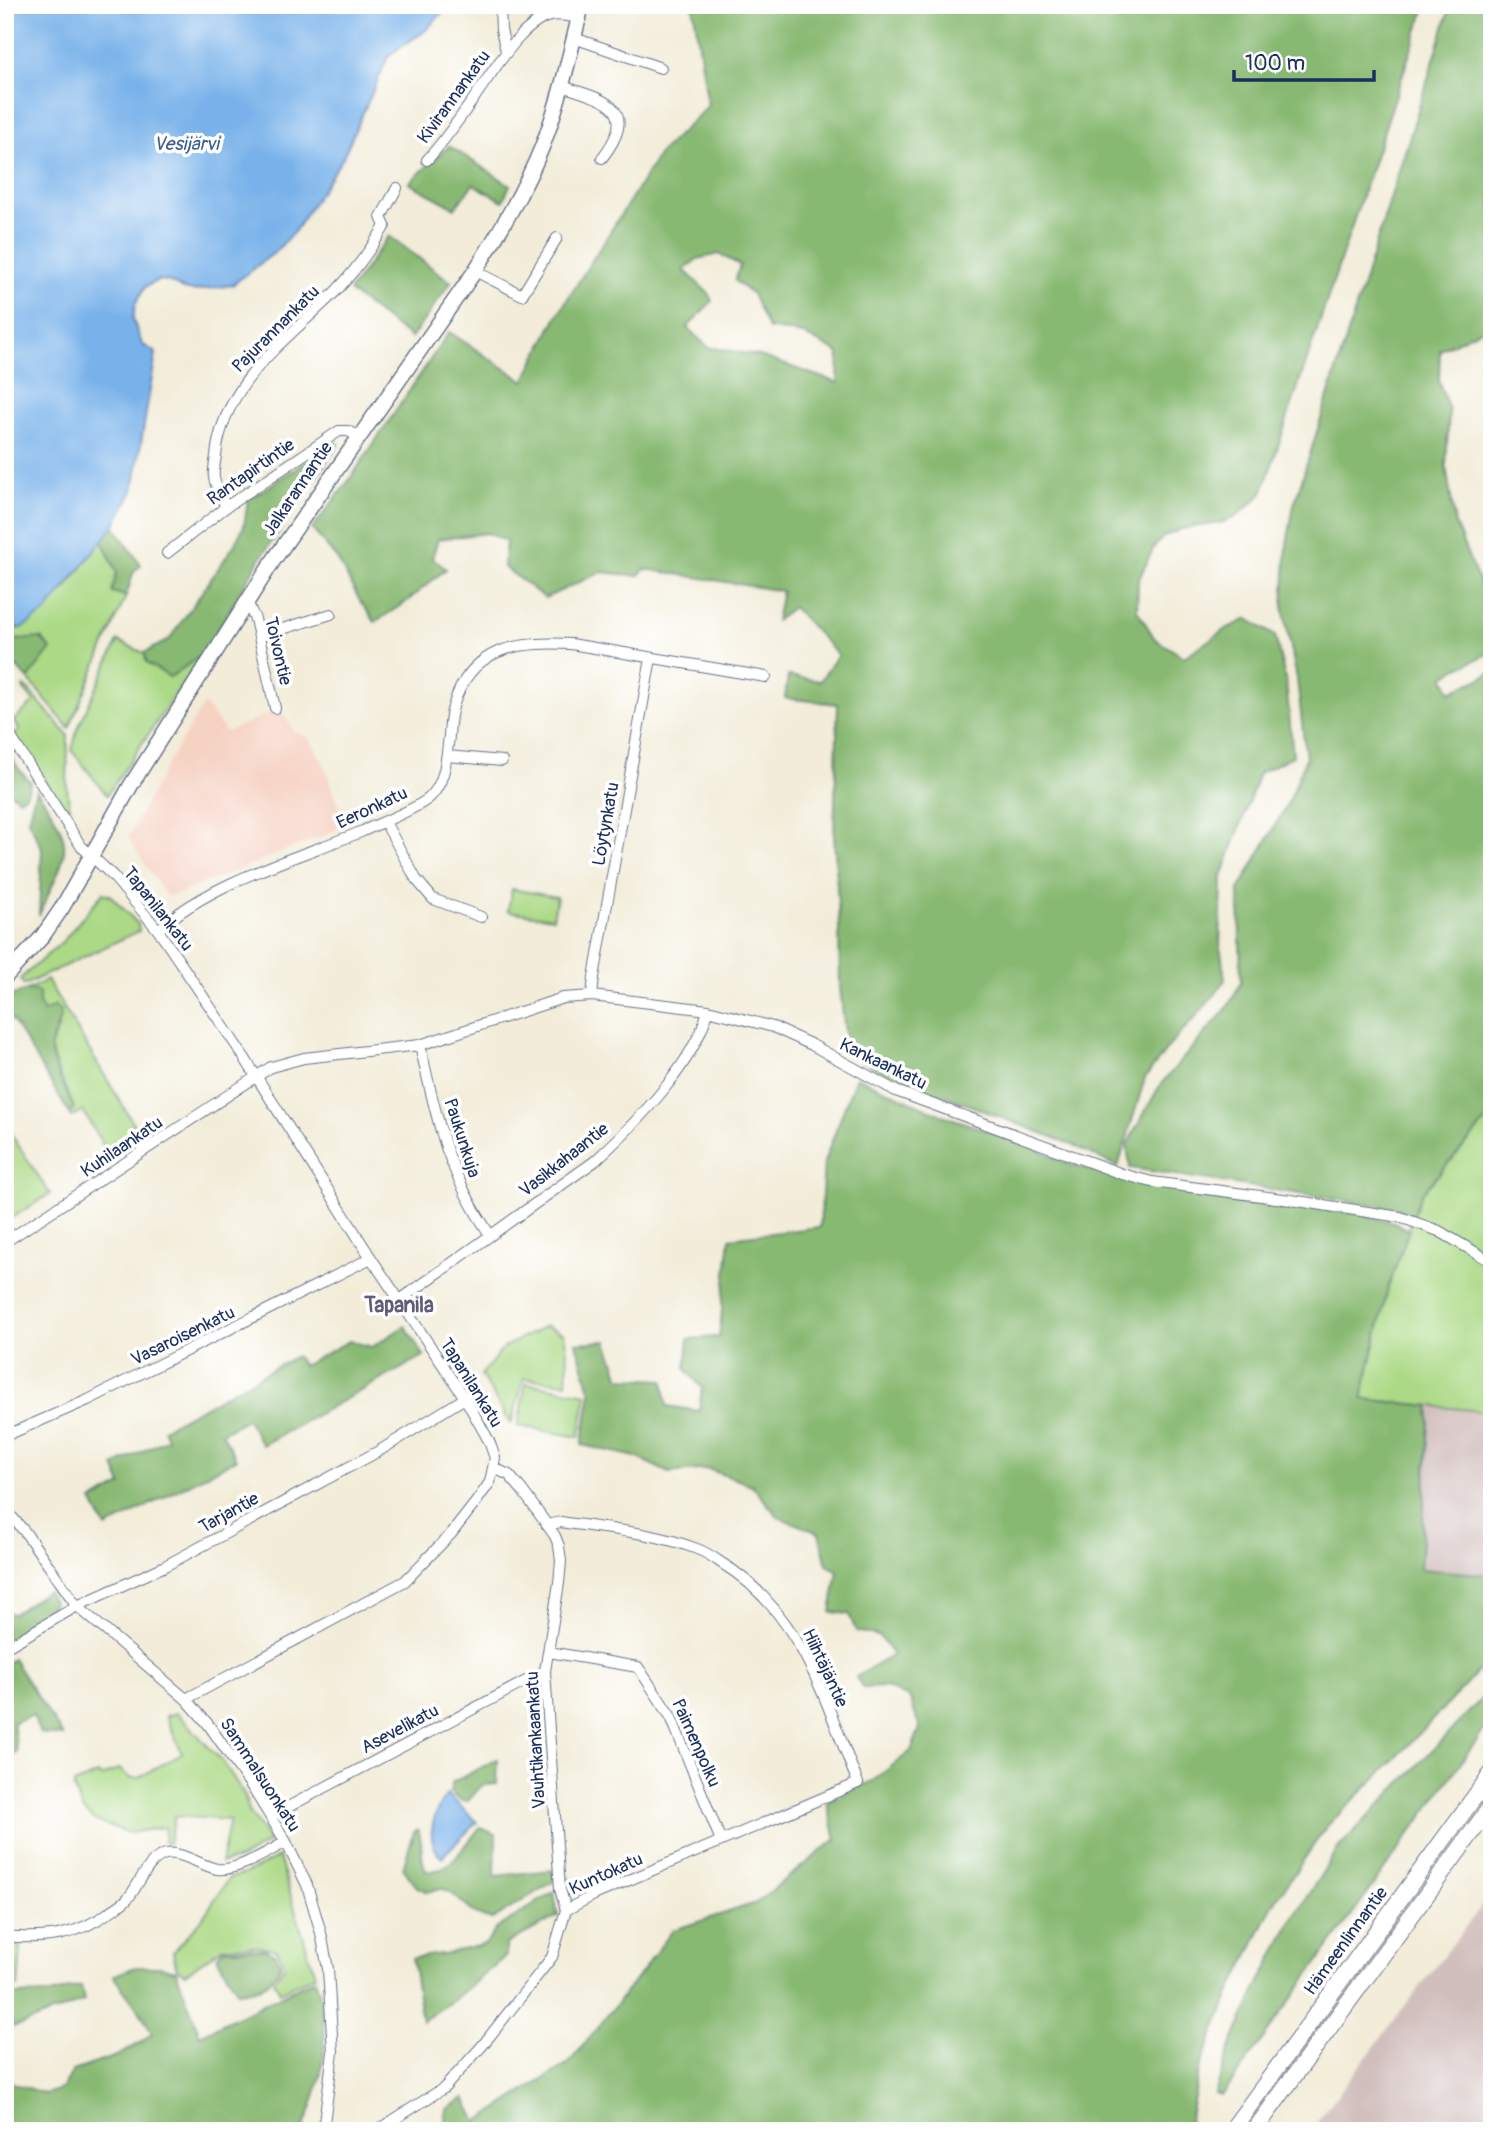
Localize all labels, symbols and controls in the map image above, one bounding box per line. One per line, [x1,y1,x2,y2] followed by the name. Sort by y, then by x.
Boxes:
[1234,38,1374,82] scale bar
[412,46,496,148] street label: Kivirannankatu
[1245,50,1305,77] text: 100 m
[153,132,221,156] water label: Vesijärvi
[227,280,325,378] street label: Pajurannankatu
[203,433,299,511] street label: Rantapirtintie
[258,437,338,541] street label: Jalkarannantie
[259,615,297,688] street label: Toivontie
[587,780,625,868] street label: Löytynkatu
[333,782,411,834] street label: Eeronkatu
[118,862,198,956] street label: Tapanilankatu
[836,1033,930,1095] street label: Kankaankatu
[438,1095,486,1181] street label: Paukunkuja
[77,1111,167,1183] street label: Kuhilaankatu
[514,1118,614,1202] street label: Vasikkahaantie
[363,1292,434,1319] district label: Tapanila
[127,1301,239,1371] street label: Vasaroisenkatu
[434,1334,508,1432] street label: Tapanilankatu
[195,1487,263,1539] street label: Tarjantie
[797,1625,853,1711] street label: Hiihtäjäntie
[521,1671,551,1809] street label: Vauhtikankaankatu
[666,1695,726,1791] street label: Paimenpolku
[357,1699,443,1759] street label: Asevelikatu
[215,1714,305,1836] street label: Sammalsuonkatu
[565,1848,647,1900] street label: Kuntokatu
[1299,1882,1393,2000] street label: Hämeenlinnantie

